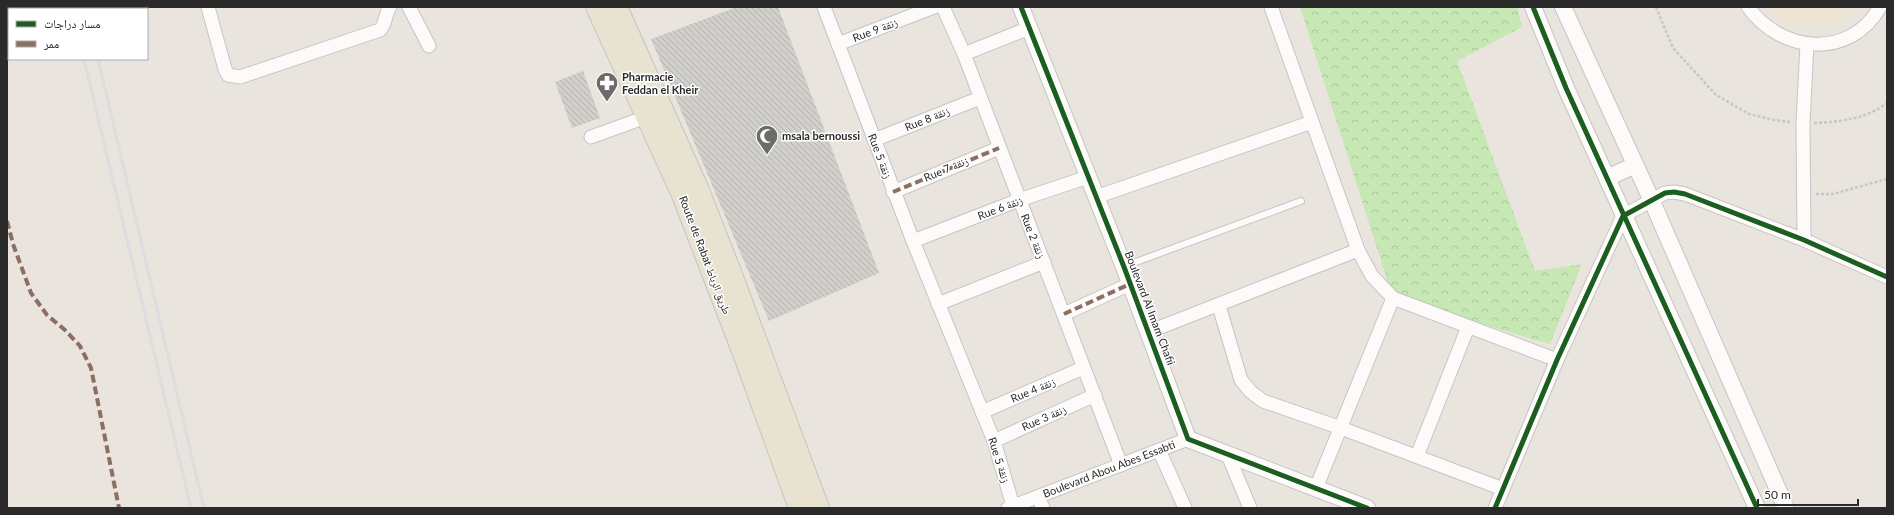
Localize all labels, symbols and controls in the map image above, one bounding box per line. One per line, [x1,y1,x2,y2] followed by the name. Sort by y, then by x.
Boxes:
[8,8,148,60] legend
[850,15,899,44] street label: Rue 9 زنقة
[44,16,101,31] text: مسار دراجات
[43,36,59,51] text: ممر
[594,70,620,103] pharmacy icon: Pharmacie Feddan el Kheir
[622,70,699,96] place label: Pharmacie Feddan el Kheir
[903,104,951,133] street label: Rue 8 زنقة
[754,123,780,156] mosque icon: msala bernoussi
[782,129,860,142] place label: msala bernoussi
[866,131,895,180] street label: Rue 5 زنقة
[922,153,970,184] street label: Rue 7 زنقة
[975,193,1024,222] street label: Rue 6 زنقة
[676,194,734,316] street label: Route de Rabat طريق الرباط
[1019,212,1048,260] street label: Rue 2 زنقة
[1123,249,1178,367] street label: Boulevard Al Imam Chafii
[1009,374,1057,405] street label: Rue 4 زنقة
[1020,402,1068,433] street label: Rue 3 زنقة
[986,435,1013,484] street label: Rue 5 زنقة
[1041,437,1177,500] street label: Boulevard Abou Abes Essabti
[1758,481,1858,507] scale bar
[1764,487,1791,502] text: 50 m

